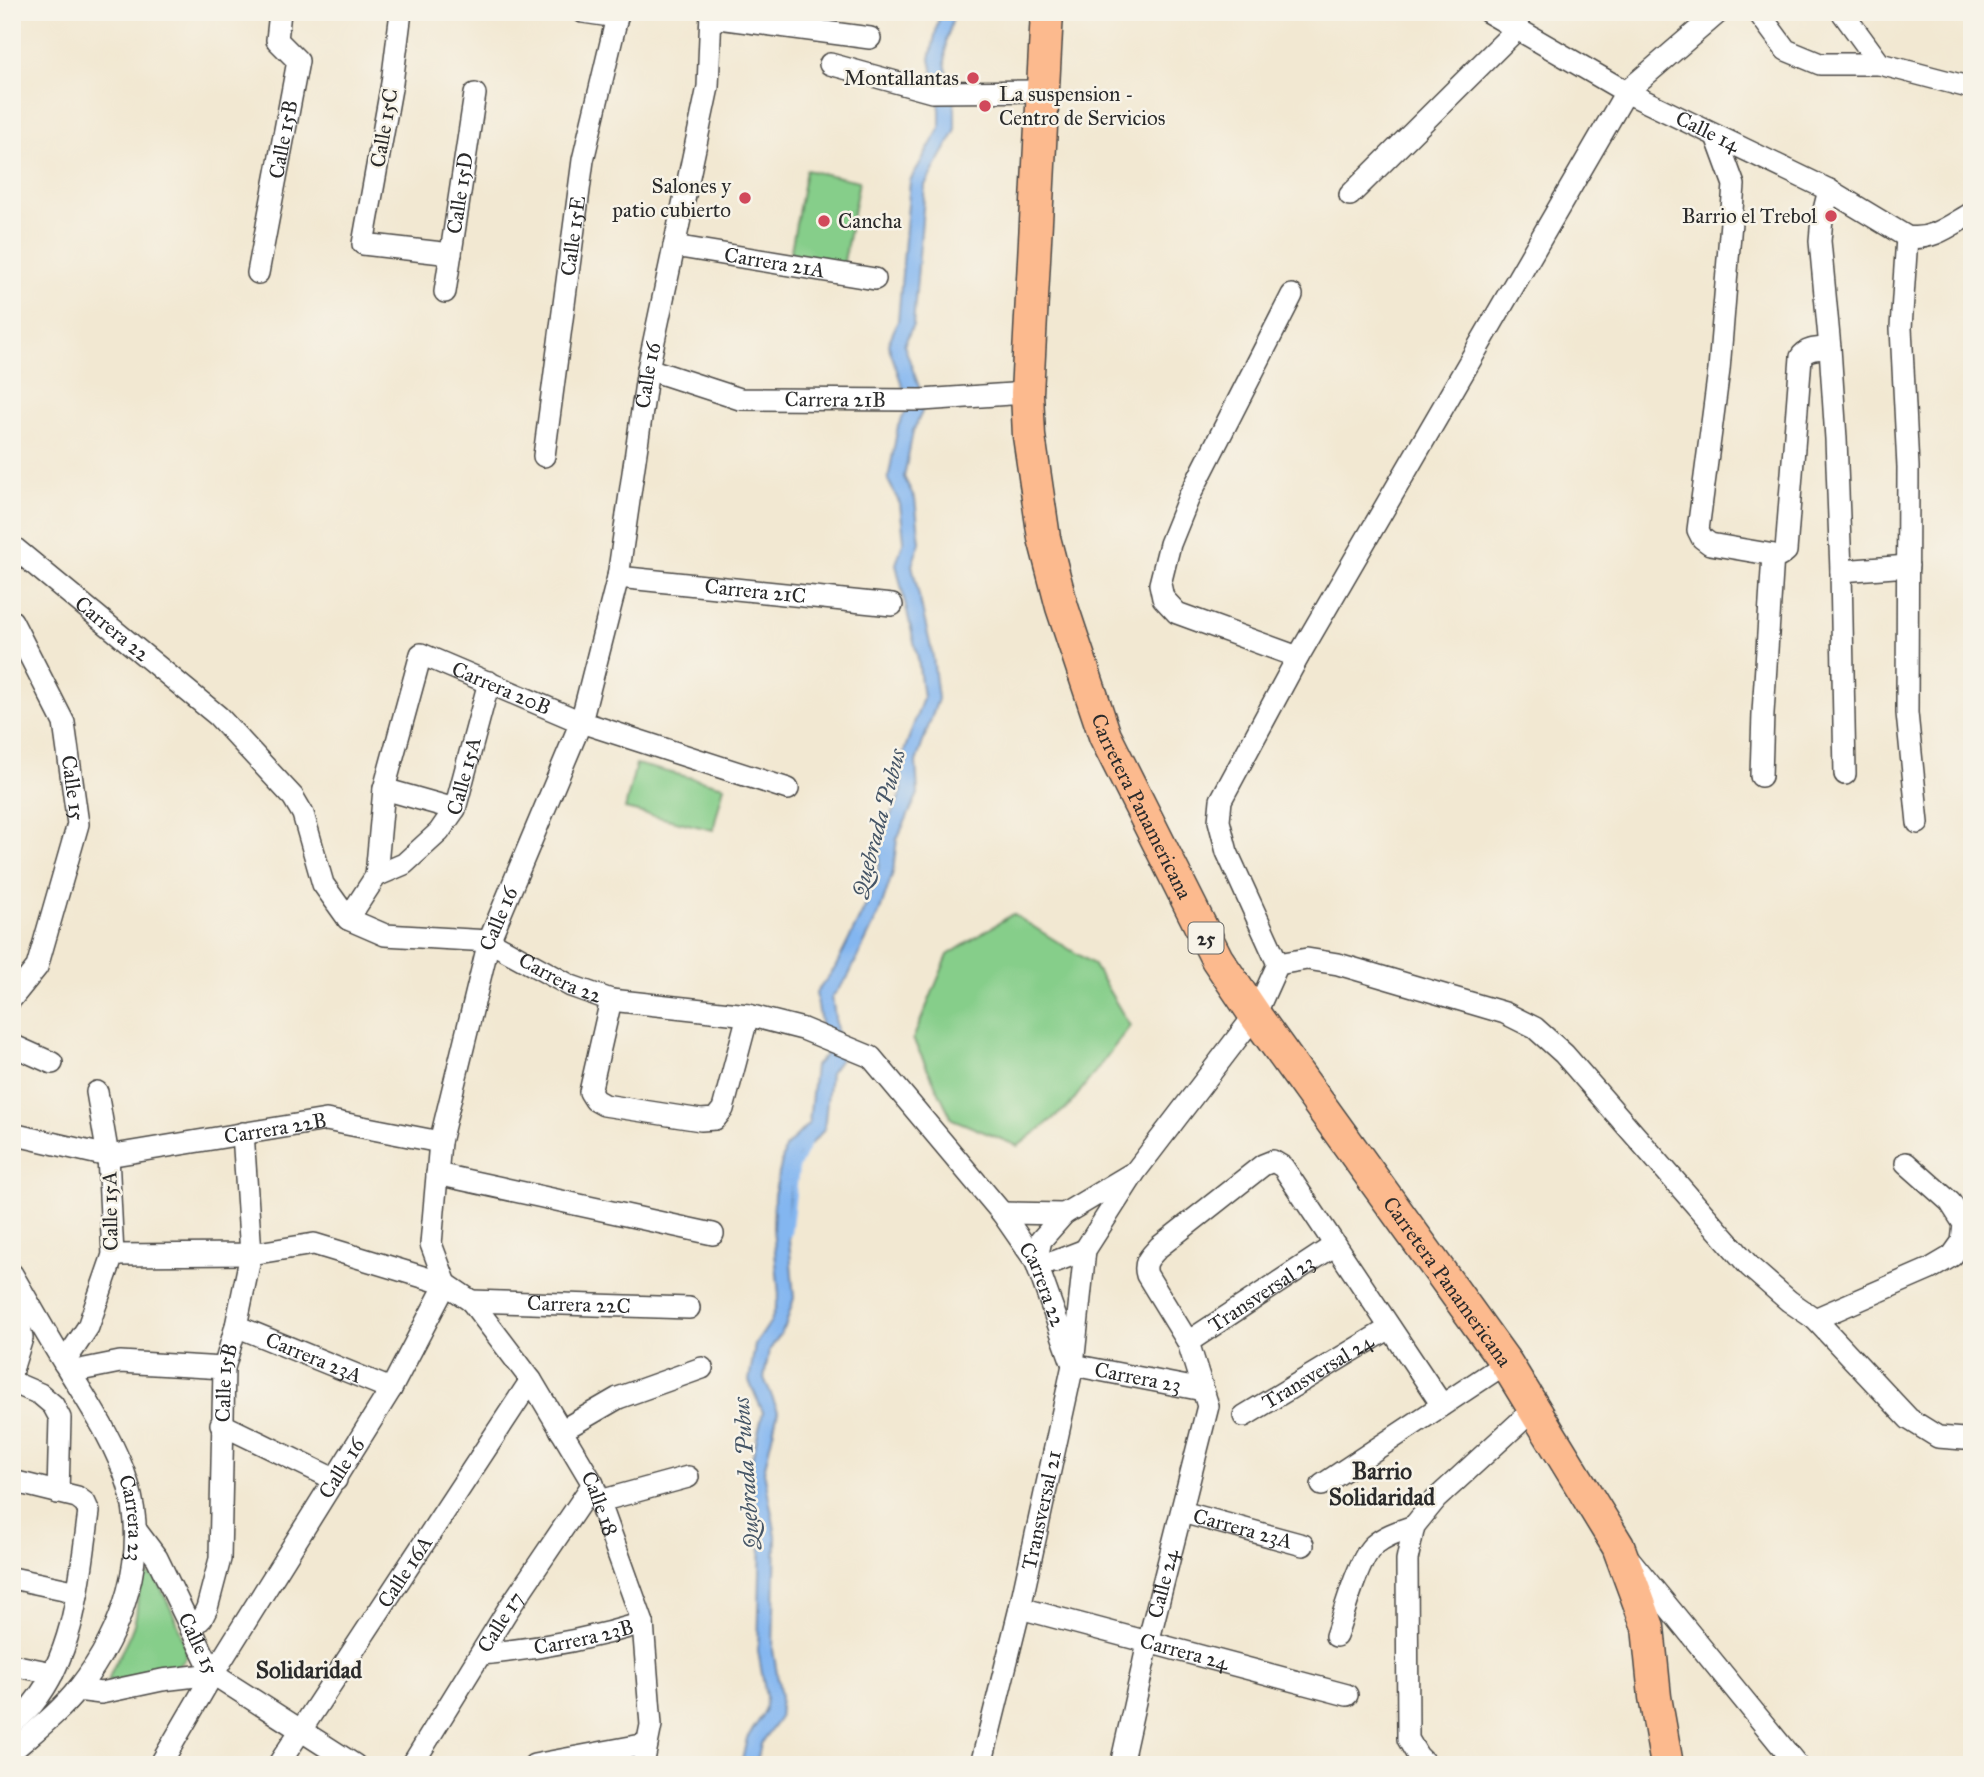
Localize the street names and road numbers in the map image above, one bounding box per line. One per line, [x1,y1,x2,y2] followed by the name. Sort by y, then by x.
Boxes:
[364,86,404,170] street label: Calle 15C
[263,98,303,181] street label: Calle 15B
[1671,105,1745,158] street label: Calle 14
[441,151,479,236] street label: Calle 15D
[555,194,591,278] street label: Calle 15E
[722,241,827,284] street label: Carrera 21A
[629,338,667,410] street label: Calle 16
[784,386,886,413] street label: Carrera 21B
[703,573,807,609] street label: Carrera 21C
[69,590,156,668] street label: Carrera 22
[448,656,555,721] street label: Carrera 20B
[1085,710,1198,904] street label: Carretera Panamericana
[441,734,487,818] street label: Calle 15A
[56,754,90,822] street label: Calle 15
[474,882,524,953] street label: Calle 16
[1188,922,1224,954] road number: 25
[514,947,606,1009] street label: Carrera 22
[222,1107,328,1150] street label: Carrera 22B
[96,1171,124,1251] street label: Calle 15A
[1377,1191,1518,1372] street label: Carretera Panamericana
[1013,1237,1071,1331] street label: Carrera 22
[1204,1249,1319,1338] street label: Transversal 23
[527,1290,631,1319] street label: Carrera 22C
[262,1326,366,1389] street label: Carrera 23A
[1257,1328,1379,1415] street label: Transversal 24
[210,1340,243,1423] street label: Calle 15B
[1092,1356,1183,1399] street label: Carrera 23
[313,1432,371,1503] street label: Calle 16
[1016,1448,1067,1572] street label: Transversal 21
[575,1466,624,1540] street label: Calle 18
[113,1471,148,1563] street label: Carrera 23
[1190,1503,1295,1555] street label: Carrera 23A
[372,1531,438,1613] street label: Calle 16A
[1142,1546,1184,1621] street label: Calle 24
[471,1587,529,1657] street label: Calle 17
[172,1608,224,1679] street label: Calle 15
[532,1613,636,1661] street label: Carrera 23B
[1137,1627,1233,1676] street label: Carrera 24

